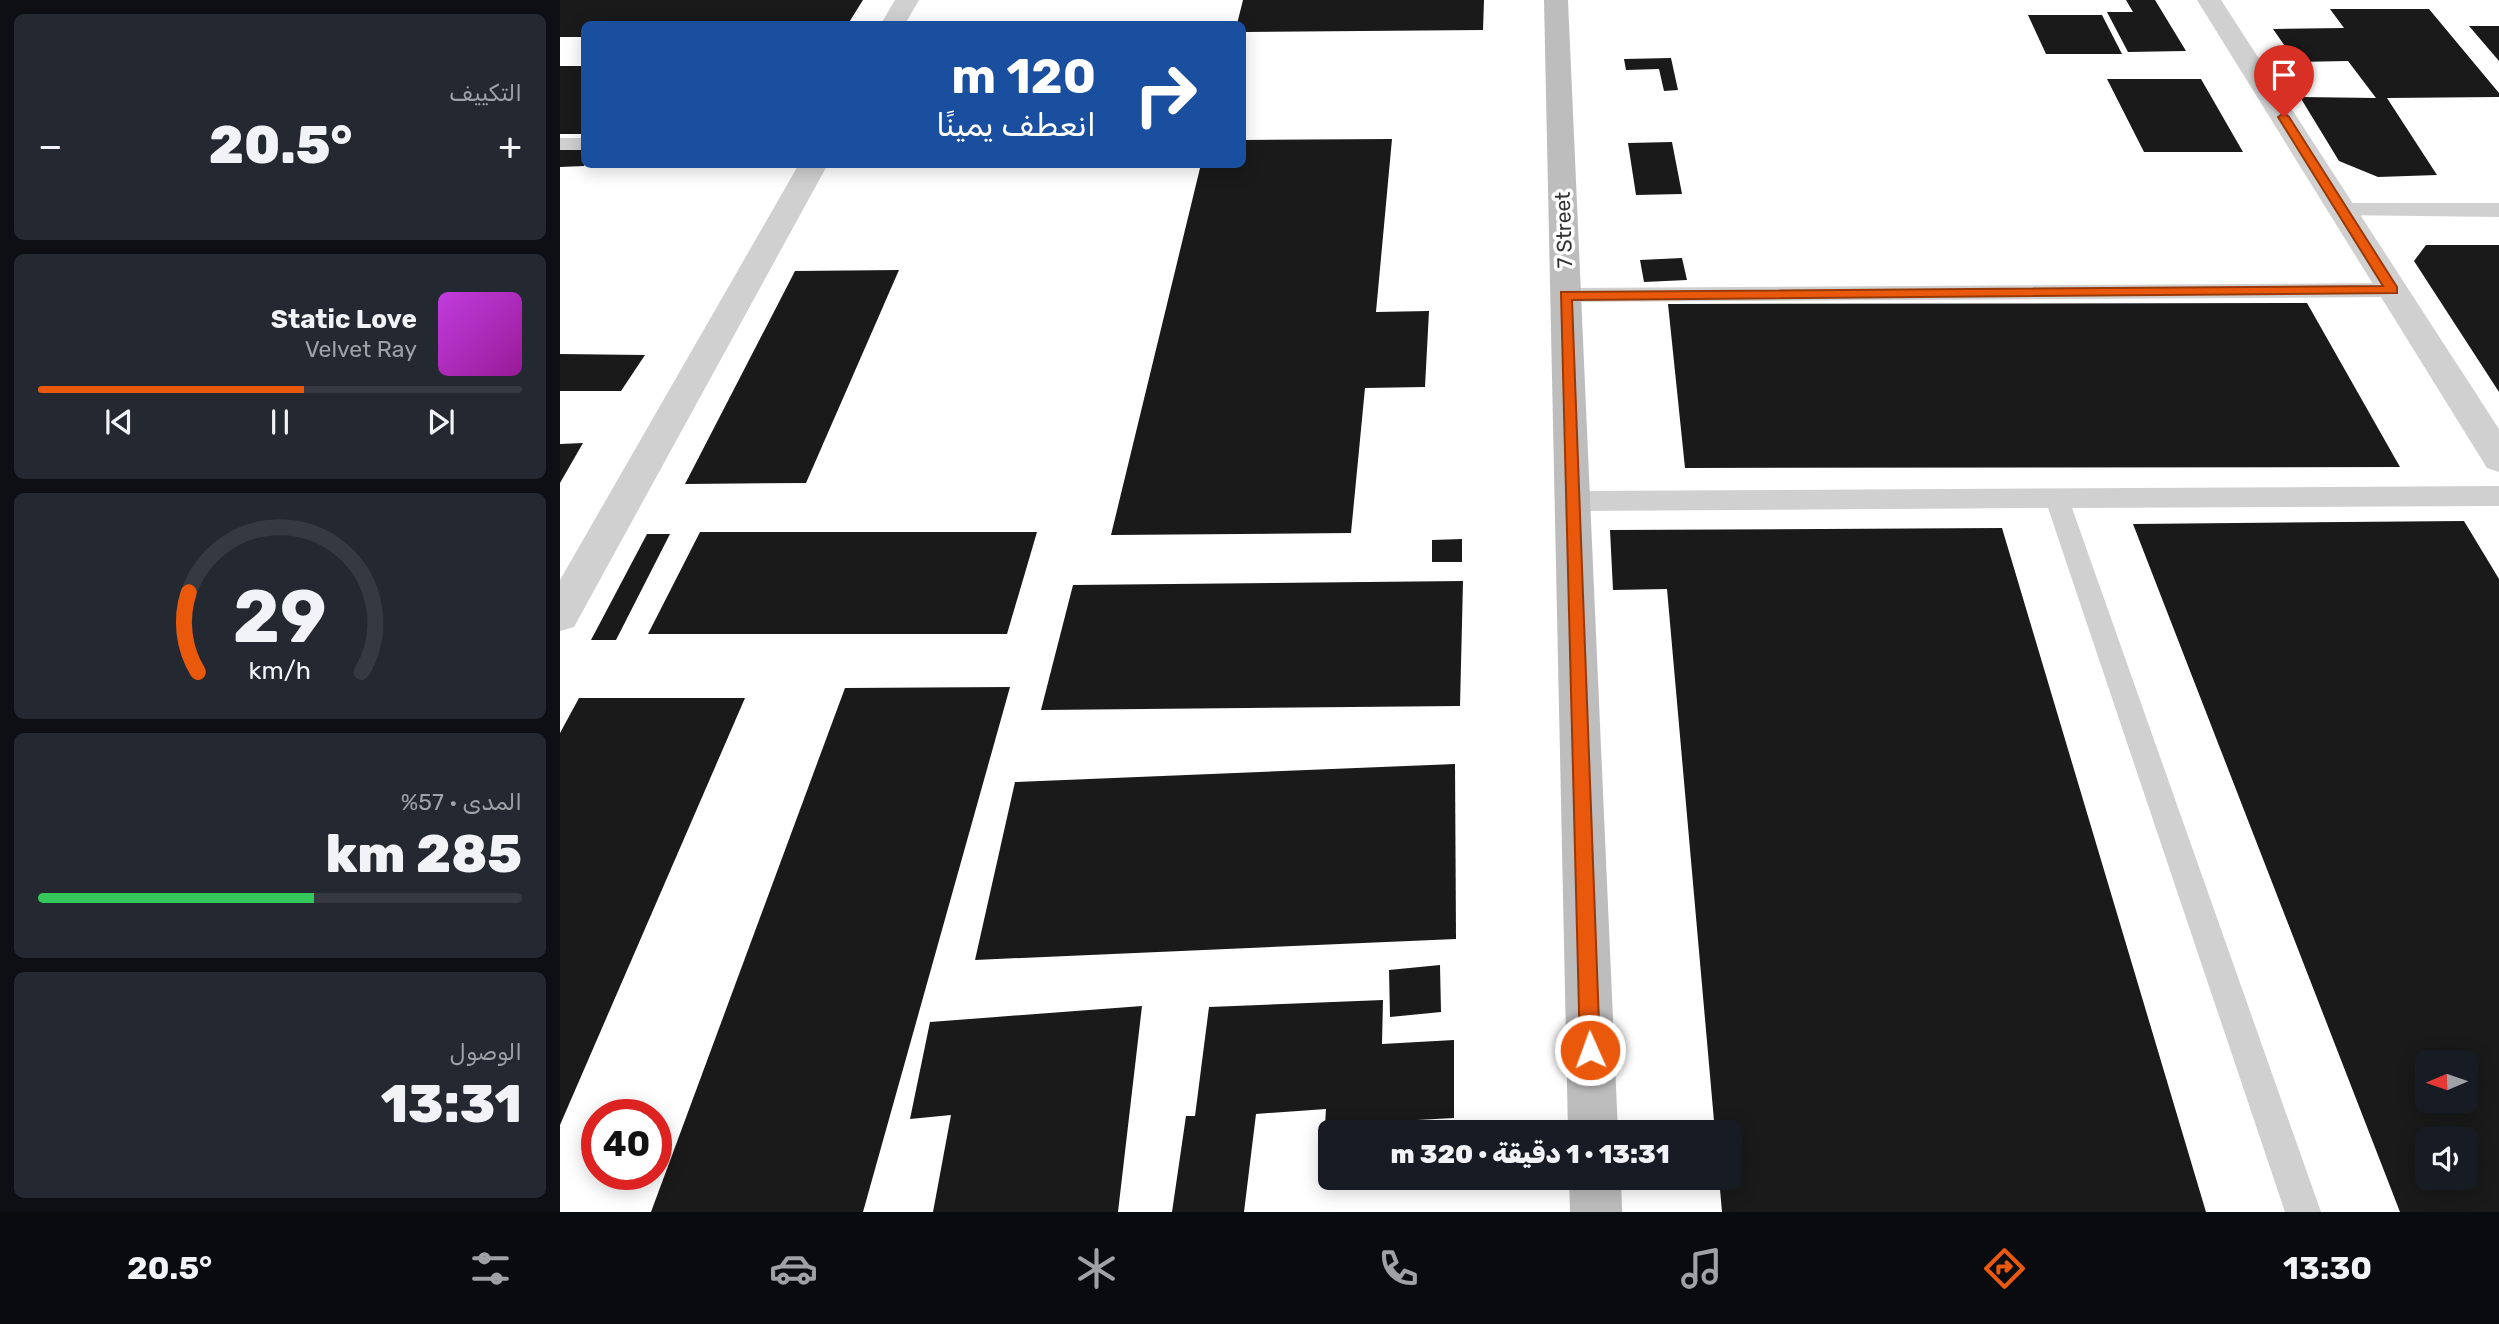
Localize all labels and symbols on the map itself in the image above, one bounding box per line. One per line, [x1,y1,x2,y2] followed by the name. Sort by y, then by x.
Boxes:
[2254,45,2314,117] pin
[1550,191,1577,269] street label: 7 Street
[1553,1013,1627,1087] position arrow
[2415,1050,2478,1113] north arrow
[581,1099,672,1190] speed limit sign: 40

